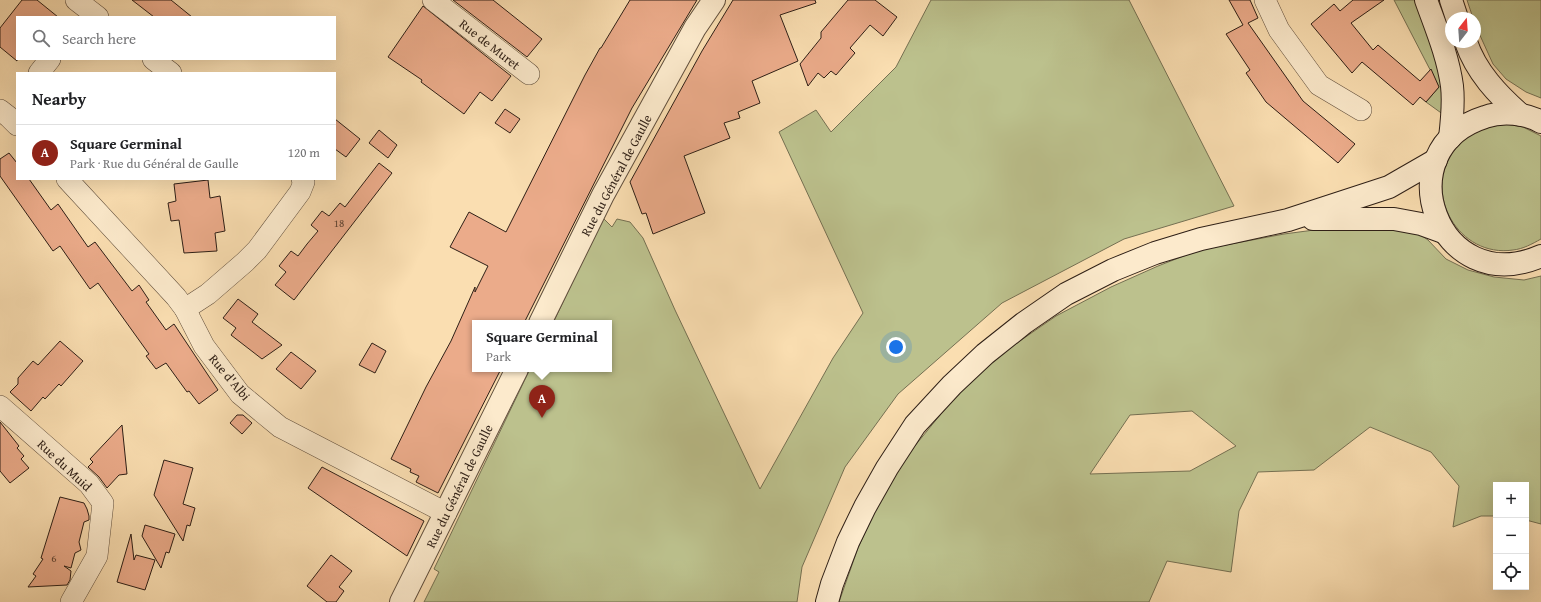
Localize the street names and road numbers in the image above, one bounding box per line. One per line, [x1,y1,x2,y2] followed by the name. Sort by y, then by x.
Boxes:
[455,14,525,75] street label: Rue de Muret
[576,111,657,240] street label: Rue du Général de Gaulle
[204,350,255,405] street label: Rue d'Albi
[421,421,498,551] street label: Rue du Général de Gaulle
[33,435,96,496] street label: Rue du Muid

